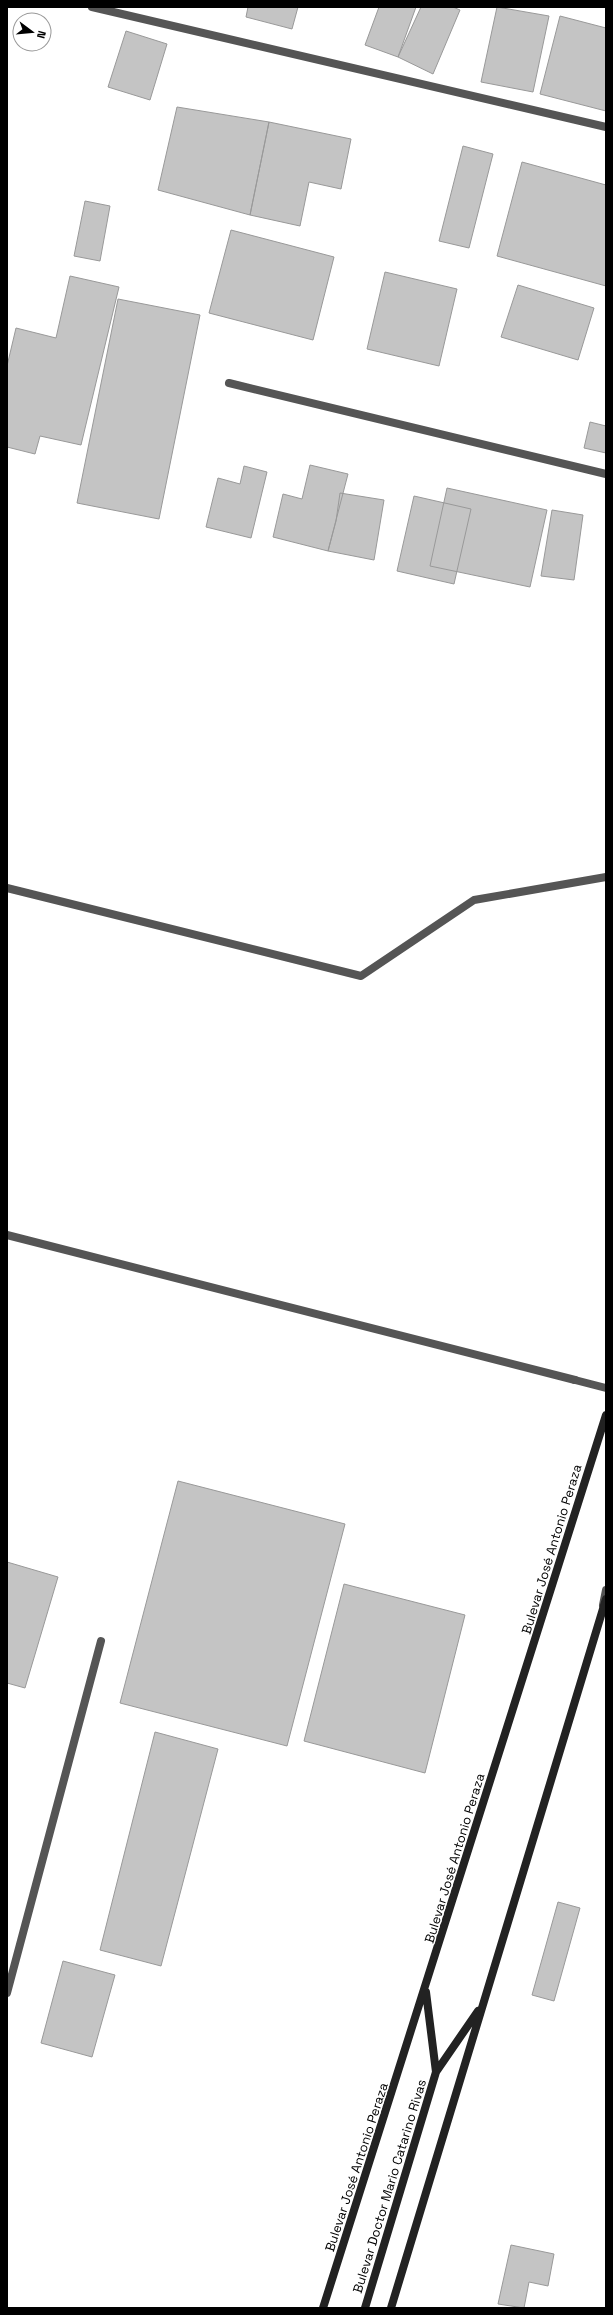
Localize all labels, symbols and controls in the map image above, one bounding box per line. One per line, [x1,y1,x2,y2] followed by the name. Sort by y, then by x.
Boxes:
[12,12,52,52] north arrow
[34,29,49,40] text: N
[518,1462,586,1636] street label: Bulevar José Antonio Peraza
[421,1771,489,1945] street label: Bulevar José Antonio Peraza
[349,2077,430,2295] street label: Bulevar Doctor Mario Catarino Rivas
[321,2080,392,2254] street label: Bulevar José Antonio Peraza

